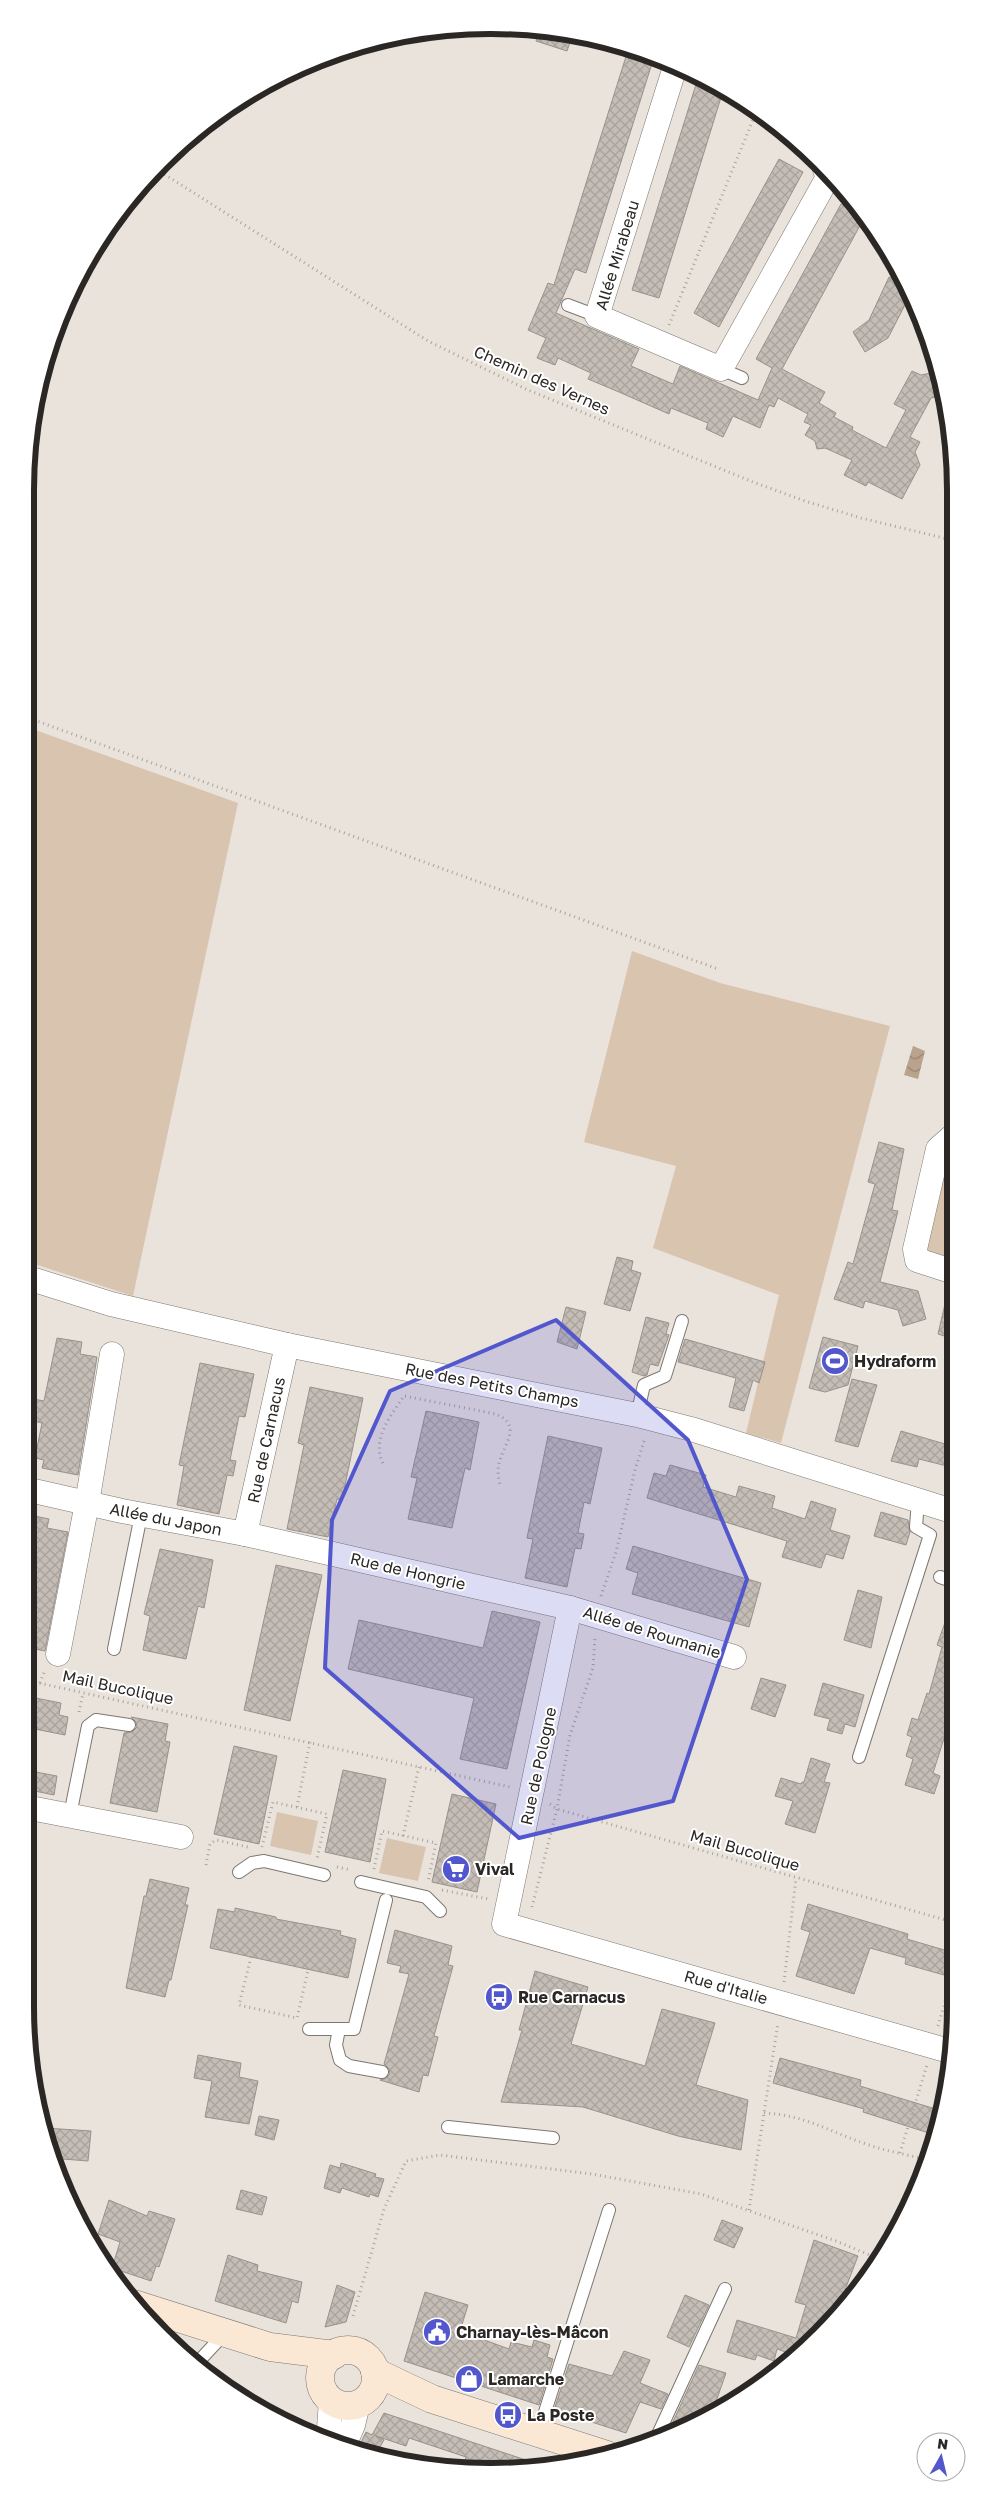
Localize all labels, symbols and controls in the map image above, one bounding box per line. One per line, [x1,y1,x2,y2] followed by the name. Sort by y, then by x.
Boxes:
[591,198,643,312] street label: Allée Mirabeau
[471,341,613,419] street label: Chemin des Vernes
[820,1346,850,1376] sports icon: Hydraform
[854,1351,936,1371] place label: Hydraform
[403,1358,581,1412] street label: Rue des Petits Champs
[243,1375,289,1505] street label: Rue de Carnacus
[108,1498,224,1540] street label: Allée du Japon
[348,1548,468,1594] street label: Rue de Hongrie
[581,1602,723,1662] street label: Allée de Roumanie
[61,1665,175,1709] street label: Mail Bucolique
[516,1705,560,1827] street label: Rue de Pologne
[688,1825,802,1875] street label: Mail Bucolique
[441,1854,471,1884] supermarket icon: Vival
[475,1859,515,1879] place label: Vival
[682,1966,770,2008] street label: Rue d'Italie
[484,1982,514,2012] bus stop icon: Rue Carnacus
[518,1987,625,2007] place label: Rue Carnacus
[422,2317,452,2347] public building icon: Charnay-lès-Mâcon
[456,2322,608,2342] place label: Charnay-lès-Mâcon
[454,2364,484,2394] shop icon: Lamarche
[488,2369,564,2389] place label: Lamarche
[493,2400,523,2430] bus stop icon: La Poste
[527,2405,594,2425] place label: La Poste
[916,2432,966,2482] north arrow
[936,2434,949,2453] text: N

